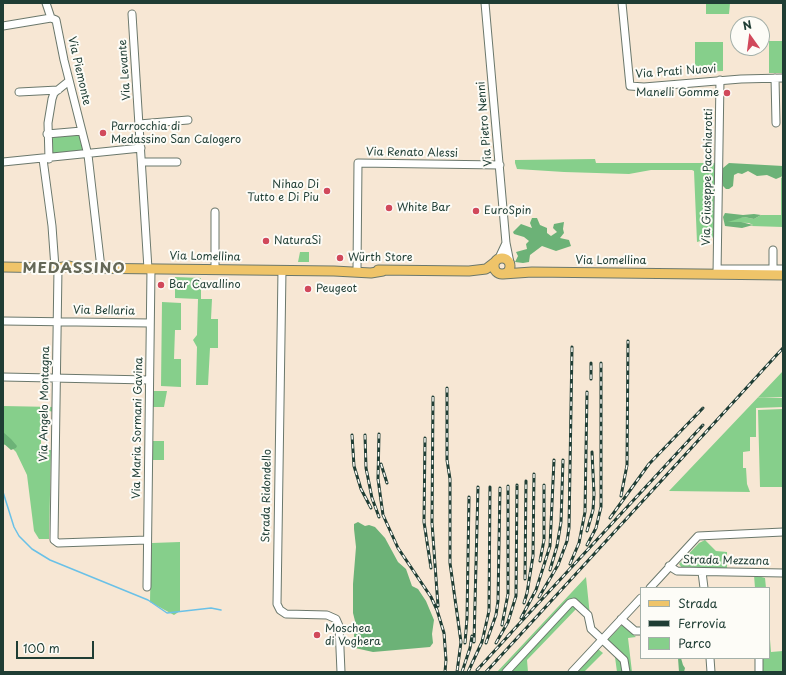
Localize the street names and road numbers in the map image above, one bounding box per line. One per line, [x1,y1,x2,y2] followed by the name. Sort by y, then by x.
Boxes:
[65,35,93,107] street label: Via Piemonte
[116,39,134,101] street label: Via Levante
[635,63,717,81] street label: Via Prati Nuovi
[475,81,495,167] street label: Via Pietro Nenni
[700,108,716,246] street label: Via Giuseppe Pacchiarotti
[366,146,458,160] street label: Via Renato Alessi
[169,250,241,264] street label: Via Lomellina
[575,254,647,268] street label: Via Lomellina
[73,304,135,318] street label: Via Bellaria
[37,346,53,462] street label: Via Angelo Montagna
[130,357,146,499] street label: Via Maria Sormani Gavina
[260,449,274,543] street label: Strada Ridondello
[683,554,769,568] street label: Strada Mezzana

